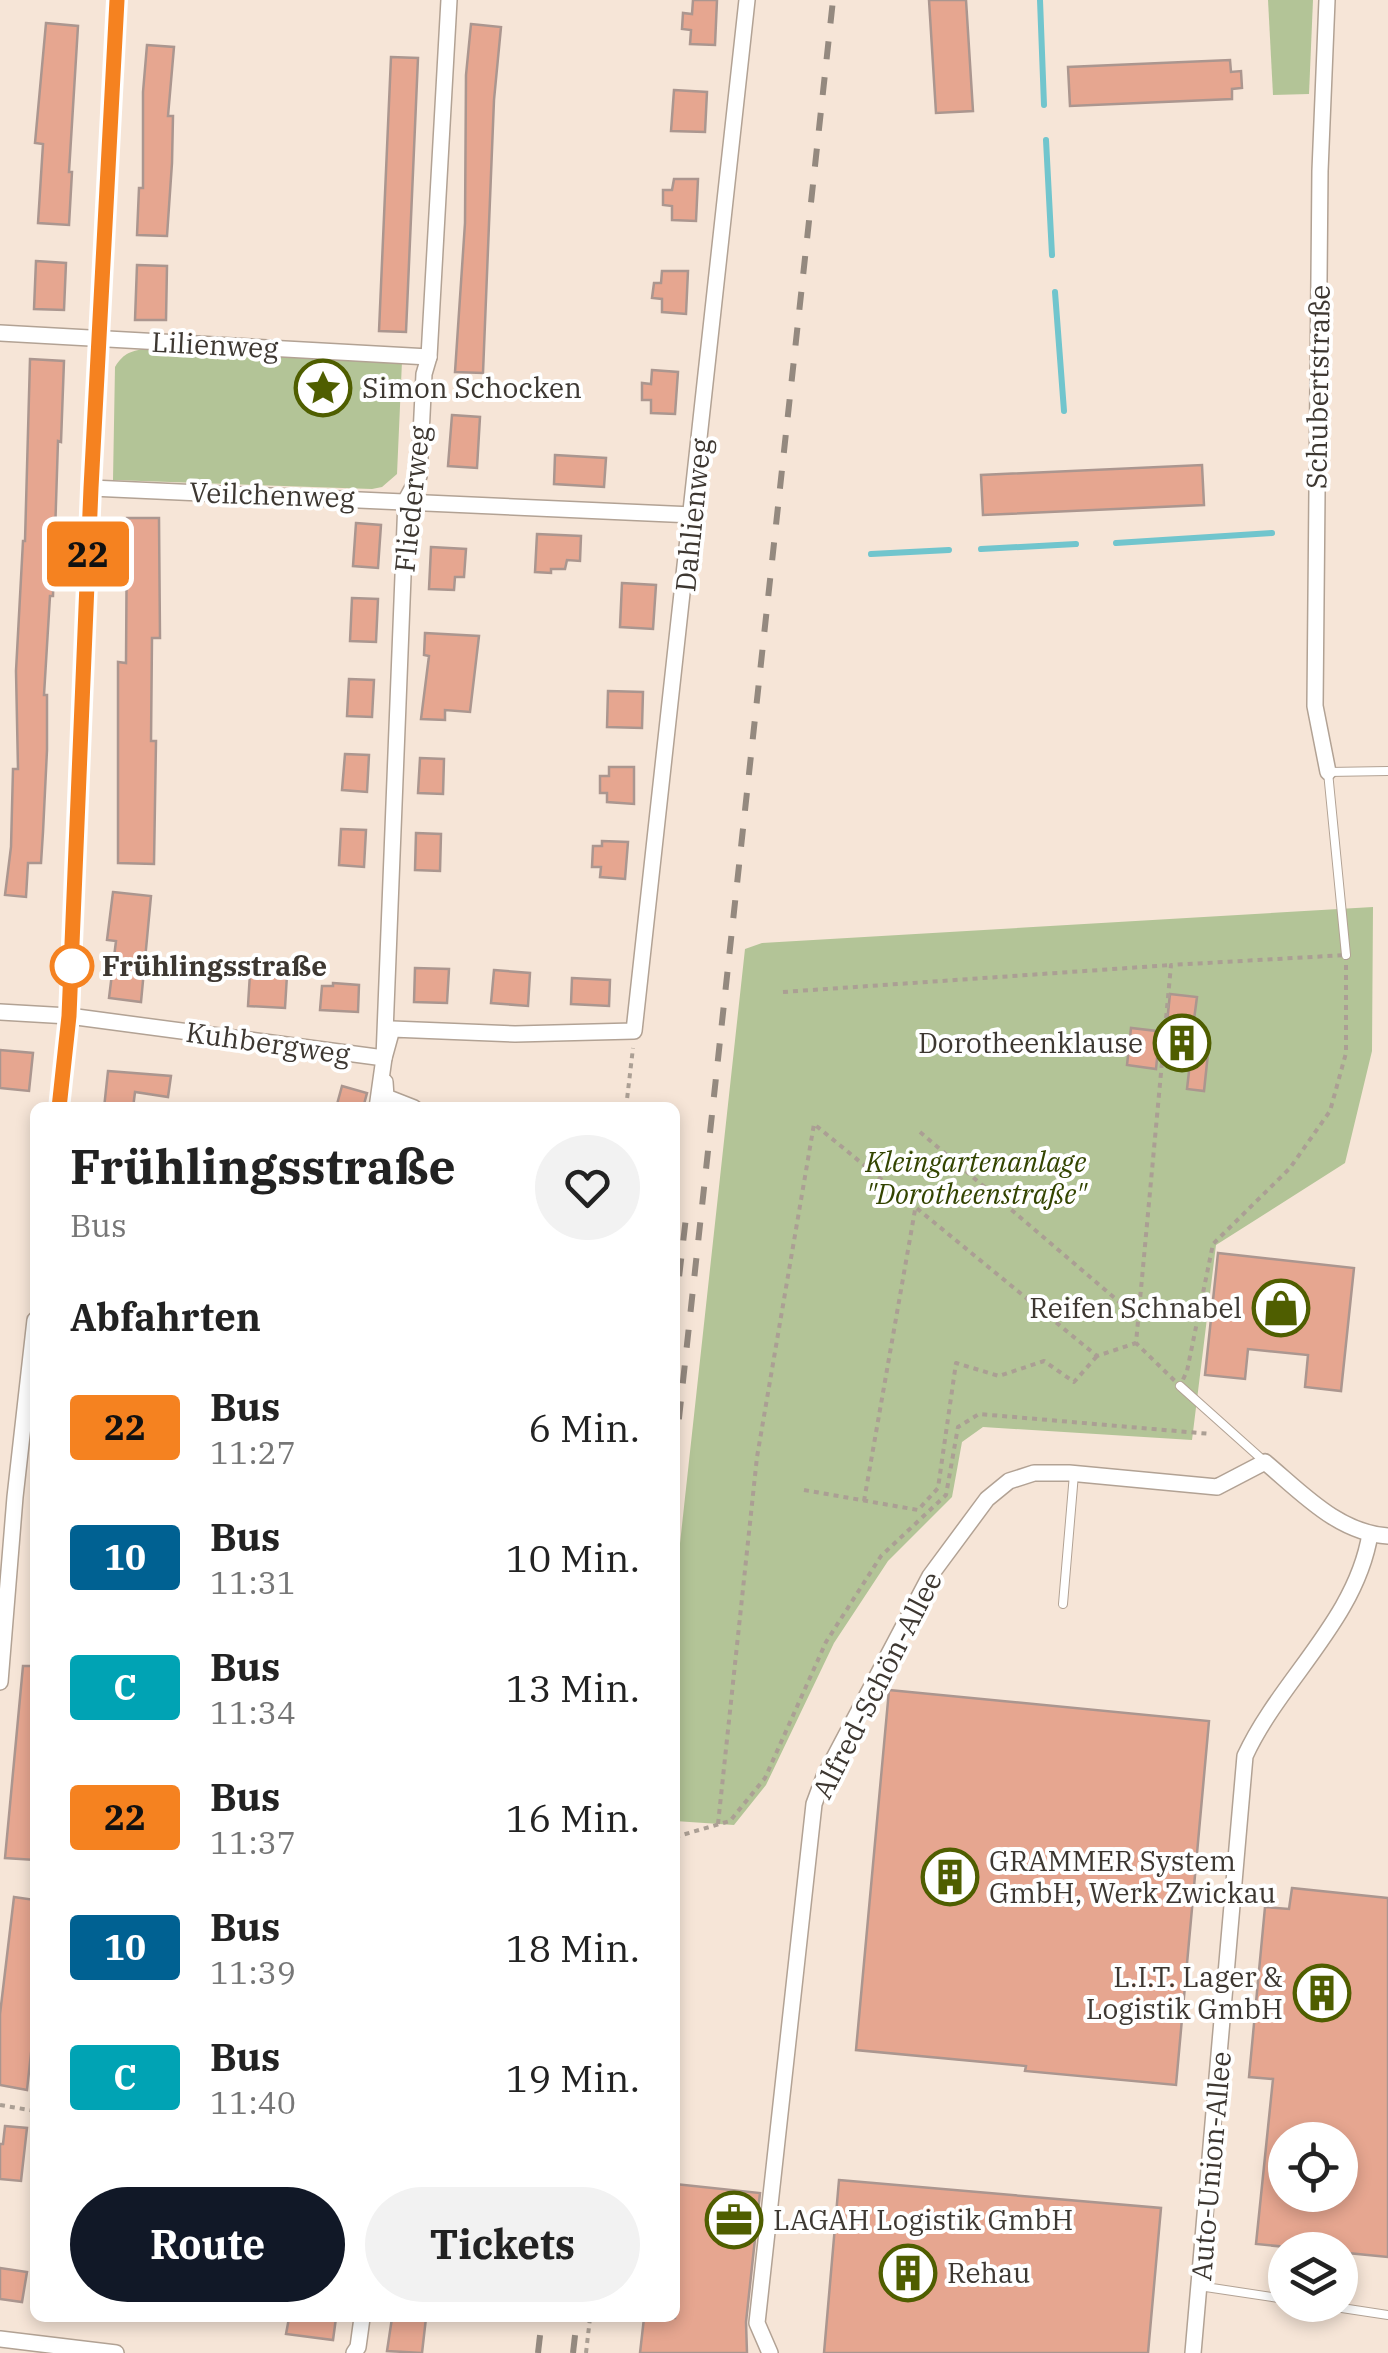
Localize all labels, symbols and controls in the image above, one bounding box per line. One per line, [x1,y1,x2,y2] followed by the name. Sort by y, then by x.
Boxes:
[1297,285,1338,489] street label: Schubertstraße
[151,323,279,366] street label: Lilienweg
[293,358,353,418] place icon: Simon Schocken
[362,369,582,406] place label: Simon Schocken
[385,424,438,574] street label: Fliederweg
[666,436,719,594] street label: Dahlienweg
[189,473,355,516] street label: Veilchenweg
[43,522,133,586] line badge: 22
[67,531,109,577] text: 22
[51,945,93,987] marker: Frühlingsstraße
[102,947,327,984] place label: Frühlingsstraße
[184,1013,353,1072] street label: Kuhbergweg
[1152,1013,1212,1073] building icon: Dorotheenklause
[918,1024,1143,1061] place label: Dorotheenklause
[70,1135,456,1197] text: Frühlingsstraße
[535,1135,640,1240] button: heart
[865,1143,1089,1212] park label: Kleingartenanlage "Dorotheenstraße"
[70,1204,127,1246] text: Bus
[1251,1278,1311,1338] shop icon: Reifen Schnabel
[1029,1289,1242,1326] place label: Reifen Schnabel
[70,1292,261,1341] text: Abfahrten
[210,1382,280,1431] text: Bus
[528,1403,640,1452] text: 6 Min.
[104,1404,146,1450] text: 22
[210,1431,296,1473] text: 11:27
[210,1512,280,1561] text: Bus
[506,1533,640,1582] text: 10 Min.
[104,1534,146,1580] text: 10
[210,1561,296,1603] text: 11:31
[803,1565,950,1805] street label: Alfred-Schön-Allee
[210,1642,280,1691] text: Bus
[506,1663,640,1712] text: 13 Min.
[113,1664,137,1710] text: C
[210,1691,296,1733] text: 11:34
[210,1772,280,1821] text: Bus
[506,1793,640,1842] text: 16 Min.
[104,1794,146,1840] text: 22
[210,1821,296,1863] text: 11:37
[989,1842,1276,1911] place label: GRAMMER System GmbH, Werk Zwickau
[920,1847,980,1907] building icon: GRAMMER System GmbH, Werk Zwickau
[210,1902,280,1951] text: Bus
[506,1923,640,1972] text: 18 Min.
[104,1924,146,1970] text: 10
[210,1951,296,1993] text: 11:39
[1086,1958,1283,2027] place label: L.I.T. Lager & Logistik GmbH
[1292,1963,1352,2023] building icon: L.I.T. Lager & Logistik GmbH
[210,2032,280,2081] text: Bus
[1182,2050,1239,2282] street label: Auto-Union-Allee
[506,2053,640,2102] text: 19 Min.
[113,2054,137,2100] text: C
[210,2081,296,2123] text: 11:40
[1268,2122,1358,2322] map controls
[1268,2122,1358,2212] button: locate
[70,2187,345,2302] button: Route
[365,2187,640,2302] button: Tickets
[704,2190,764,2250] office icon: LAGAH Logistik GmbH
[773,2201,1073,2238] place label: LAGAH Logistik GmbH
[1268,2232,1358,2322] button: layers
[878,2243,938,2303] building icon: Rehau
[947,2254,1030,2291] place label: Rehau

